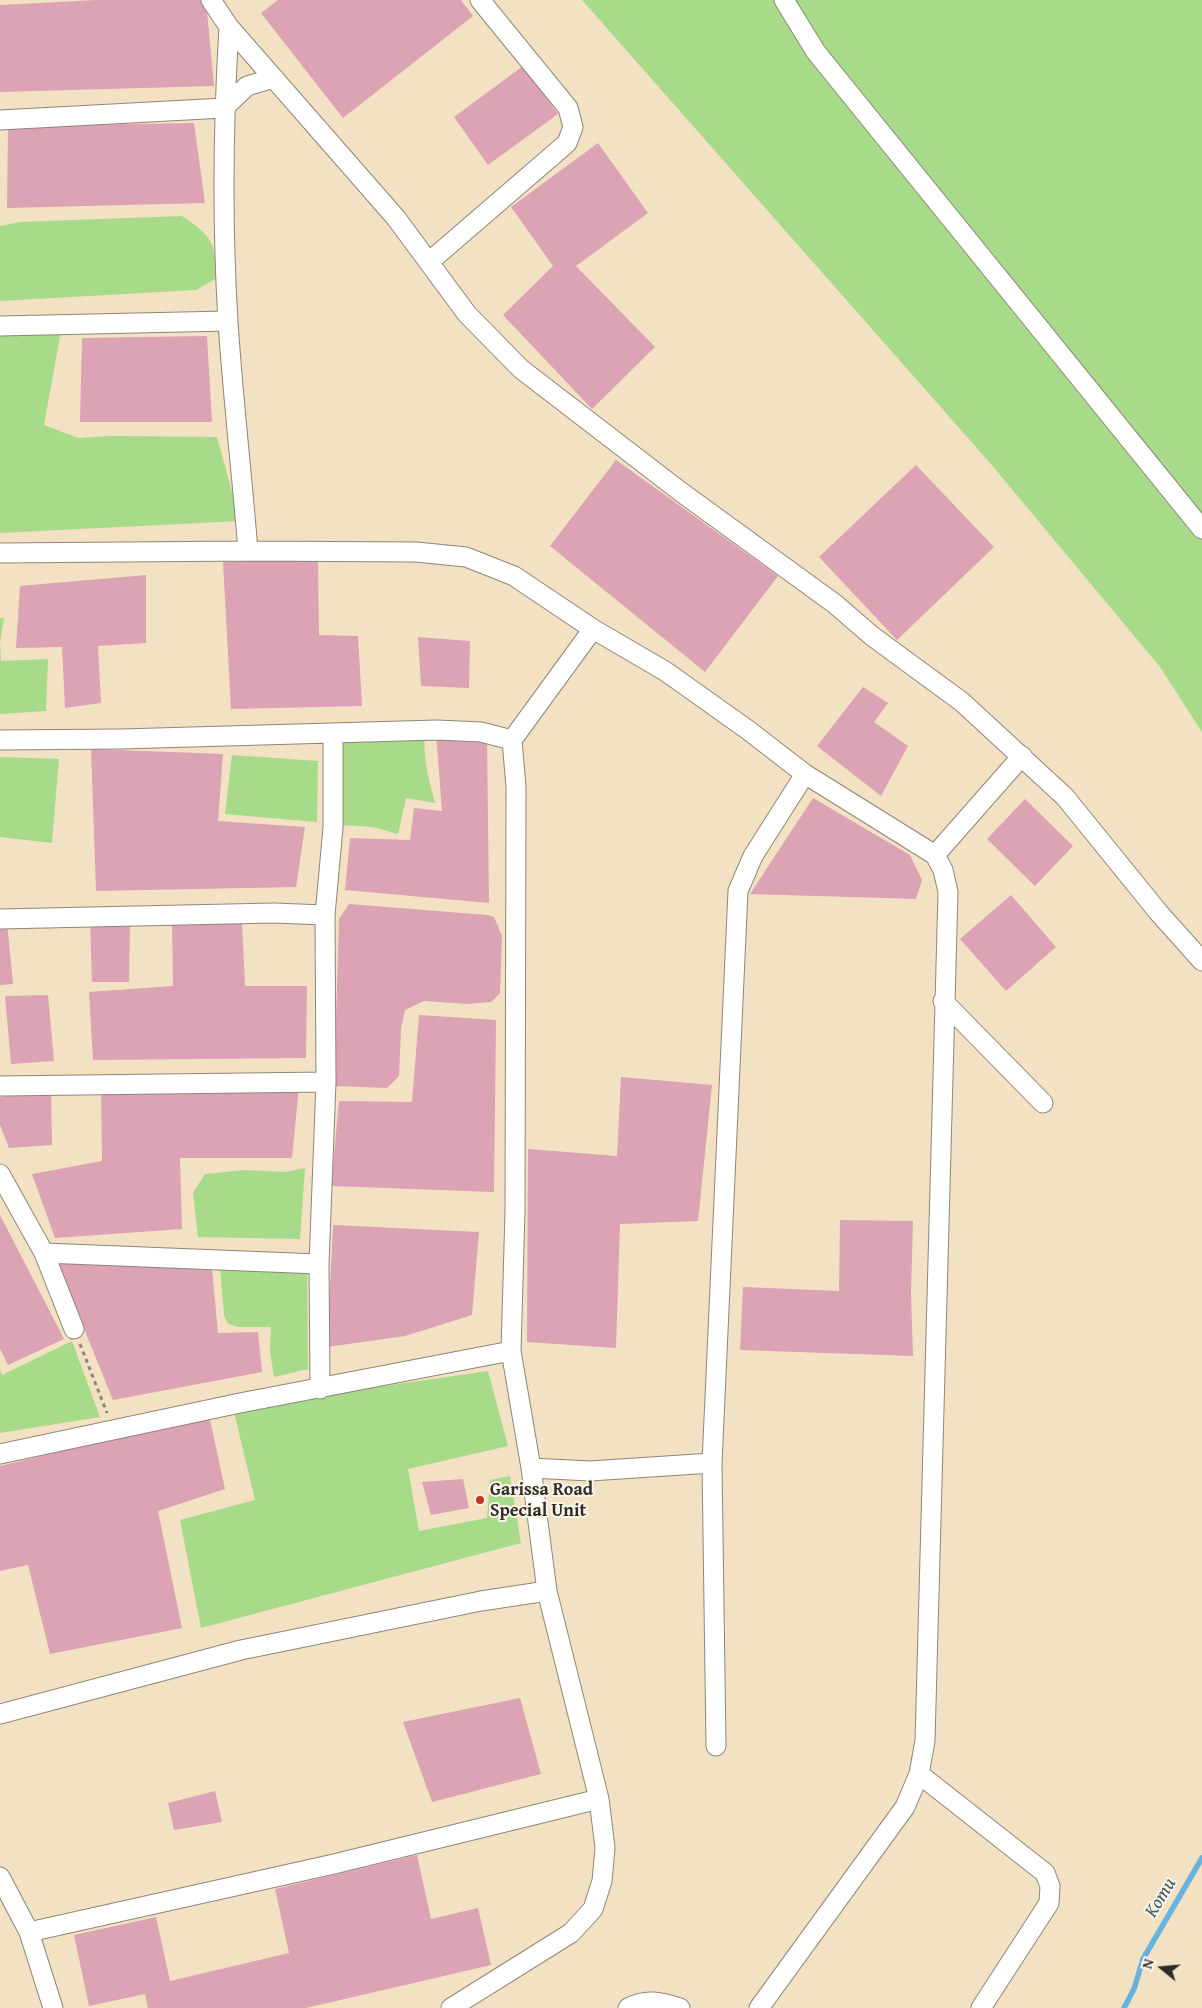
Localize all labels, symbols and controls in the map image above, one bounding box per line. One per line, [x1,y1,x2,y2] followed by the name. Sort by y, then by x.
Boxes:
[490,1479,593,1522] place label: Garissa Road Special Unit
[474,1494,486,1506] marker: Garissa Road Special Unit
[1140,1874,1182,1922] water label: Komu
[1137,1943,1187,1993] north arrow
[1137,1956,1159,1971] text: N

